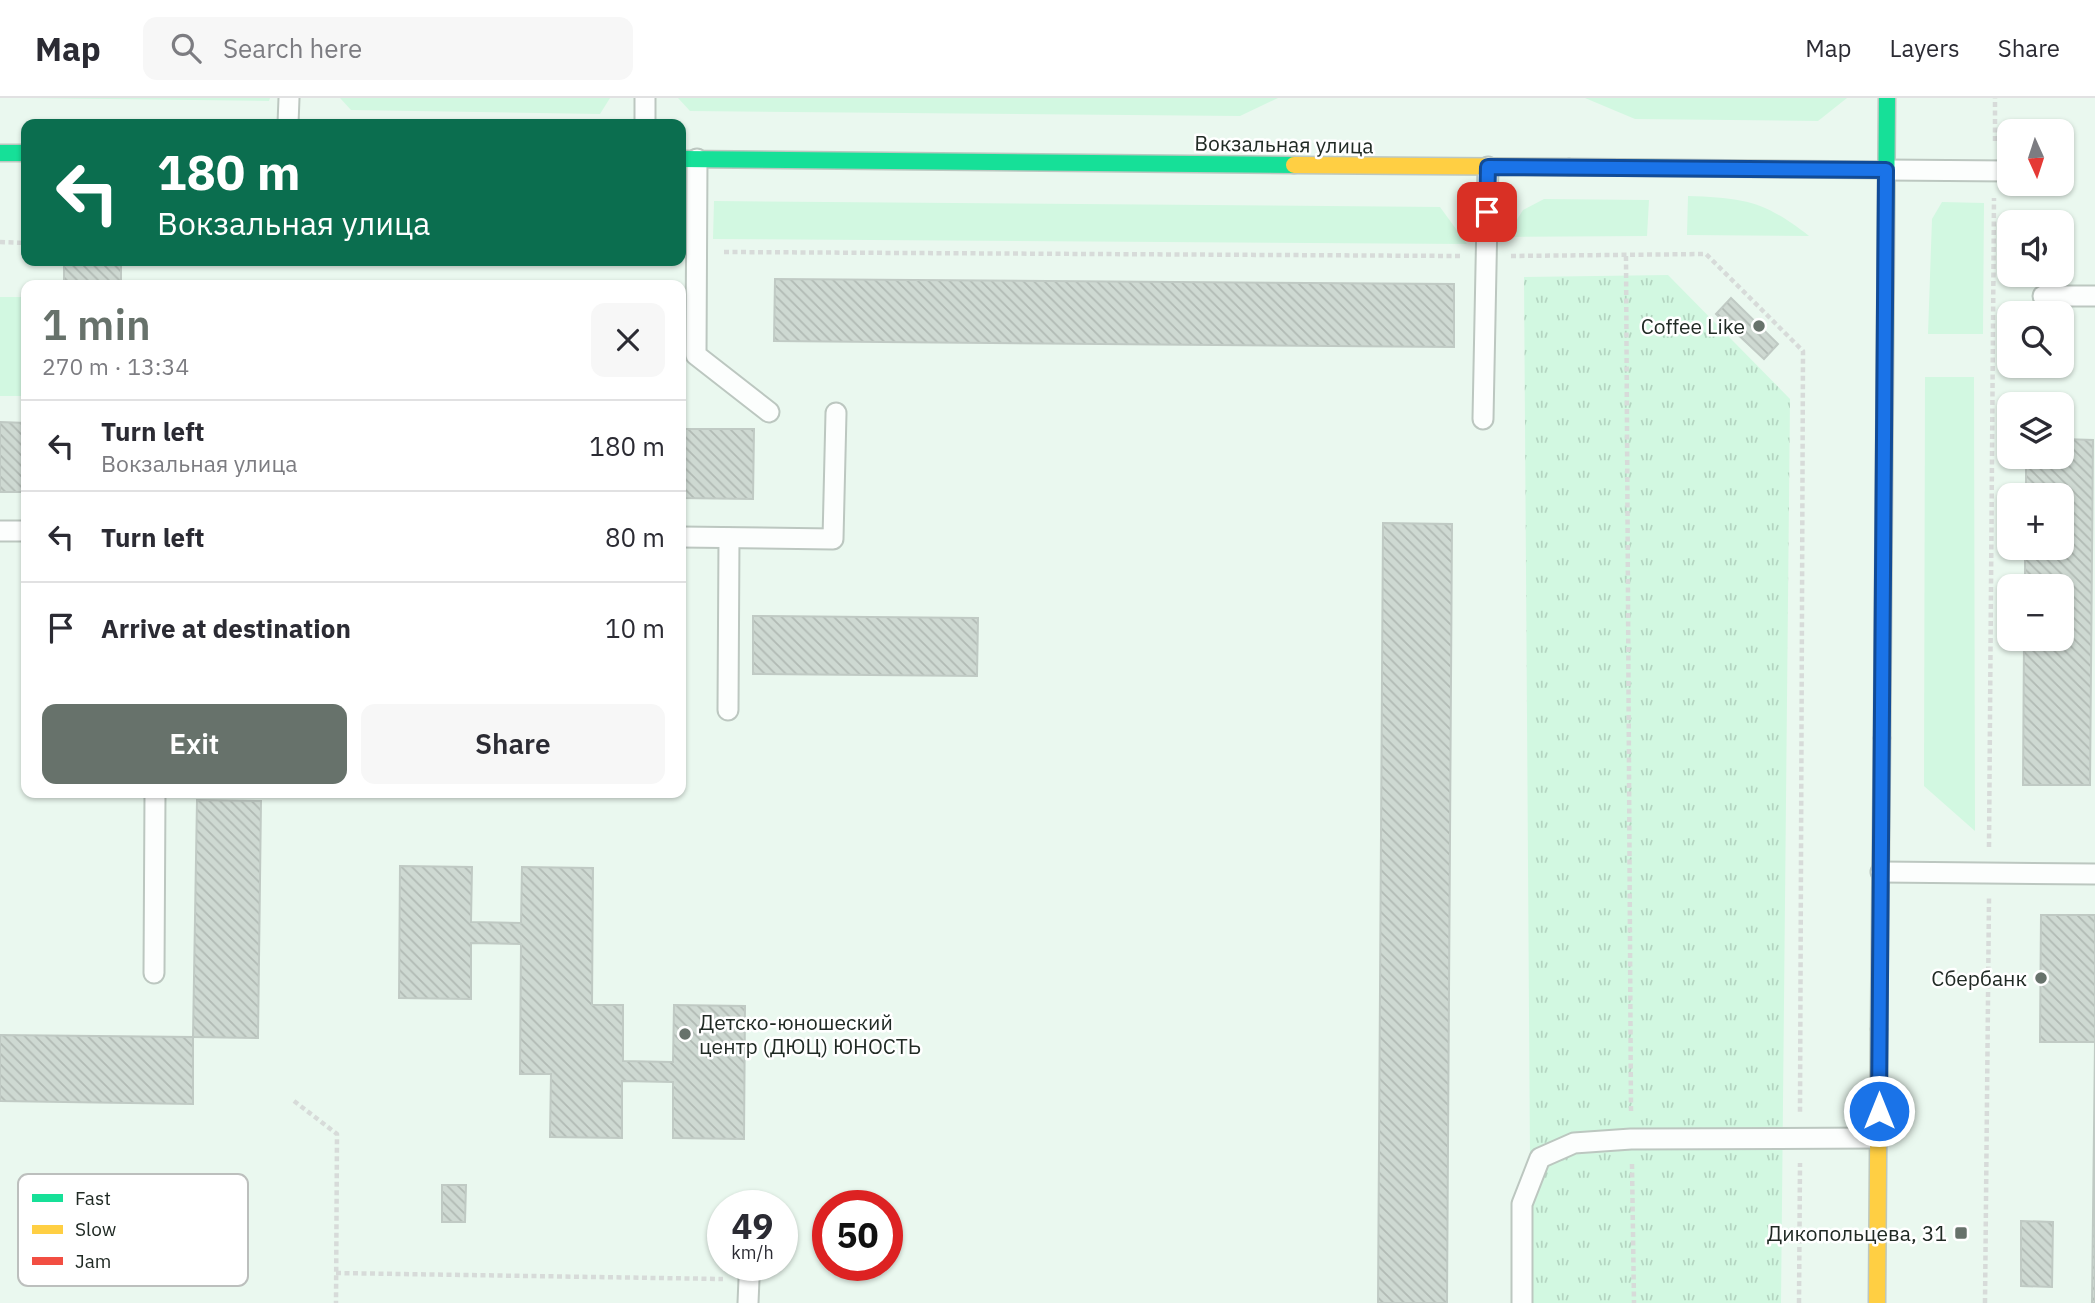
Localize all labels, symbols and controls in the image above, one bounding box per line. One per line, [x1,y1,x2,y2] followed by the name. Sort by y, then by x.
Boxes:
[143,17,633,80] search box
[35,27,101,70] text: Map
[167,29,205,67] icon: search
[223,31,362,65] text: Search here
[1805,32,1852,64] text: Map
[1890,32,1960,64] text: Layers
[1998,32,2060,64] text: Share
[1997,119,2074,196] north arrow
[1997,119,2074,651] map controls
[1194,128,1374,160] street label: Вокзальная улица
[157,140,301,203] text: 180 m
[42,147,133,238] icon: left
[1457,182,1517,242] pin
[1468,193,1506,231] icon: arrive
[157,202,430,244] text: Вокзальная улица
[1997,210,2074,287] button: sound
[42,297,151,352] text: 1 min
[1997,301,2074,378] button: search
[591,303,665,377] button: close
[1641,312,1745,340] place label: Coffee Like
[1751,318,1767,334] marker: Coffee Like
[42,351,189,381] text: 270 m · 13:34
[1997,392,2074,469] button: layers
[101,414,204,448] text: Turn left
[42,427,80,465] icon: left
[589,429,665,463] text: 180 m
[101,448,297,478] text: Вокзальная улица
[1997,483,2074,560] button: +
[42,518,80,556] icon: left
[101,520,204,554] text: Turn left
[605,520,665,554] text: 80 m
[1997,574,2074,651] button: −
[42,609,80,647] icon: arrive
[101,611,351,645] text: Arrive at destination
[605,611,665,645] text: 10 m
[42,704,347,784] button: Exit
[361,704,665,784] button: Share
[1931,964,2027,992] place label: Сбербанк
[2033,970,2049,986] marker: Сбербанк
[699,1008,921,1060] place label: Детско-юношеский центр (ДЮЦ) ЮНОСТЬ
[677,1026,693,1042] marker: Детско-юношеский центр (ДЮЦ) ЮНОСТЬ
[1842,1074,1916,1148] position arrow
[18,1174,248,1286] legend
[75,1186,111,1210] text: Fast
[812,1190,903,1281] speed limit sign: 50
[731,1203,774,1249] text: 49
[75,1217,116,1241] text: Slow
[1767,1219,1947,1247] place label: Дикопольцева, 31
[1953,1225,1969,1241] marker: Дикопольцева, 31
[731,1241,774,1264] text: km/h
[75,1249,111,1273] text: Jam

